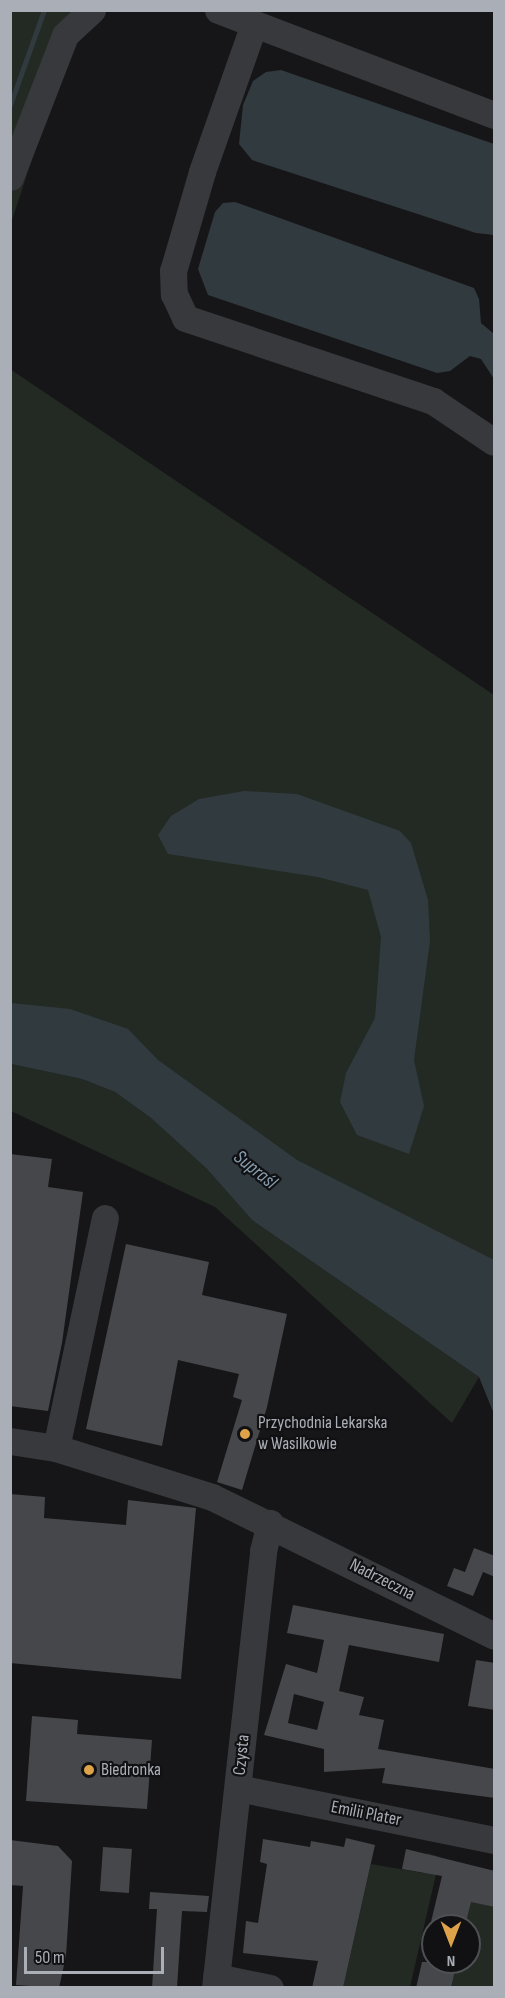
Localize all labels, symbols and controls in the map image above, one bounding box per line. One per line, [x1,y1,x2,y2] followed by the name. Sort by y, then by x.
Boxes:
[229,1145,281,1195] water label: Supraśl
[258,1413,388,1456] place label: Przychodnia Lekarska w Wasilkowie
[236,1425,254,1443] marker: Przychodnia Lekarska w Wasilkowie
[346,1554,418,1606] street label: Nadrzeczna
[229,1733,255,1777] street label: Czysta
[101,1759,161,1781] place label: Biedronka
[82,1763,96,1777] marker: Biedronka
[329,1797,403,1831] street label: Emilii Plater
[421,1914,481,1974] north arrow
[27,1935,166,1973] scale bar
[35,1947,65,1968] text: 50 m
[447,1951,455,1970] text: N

